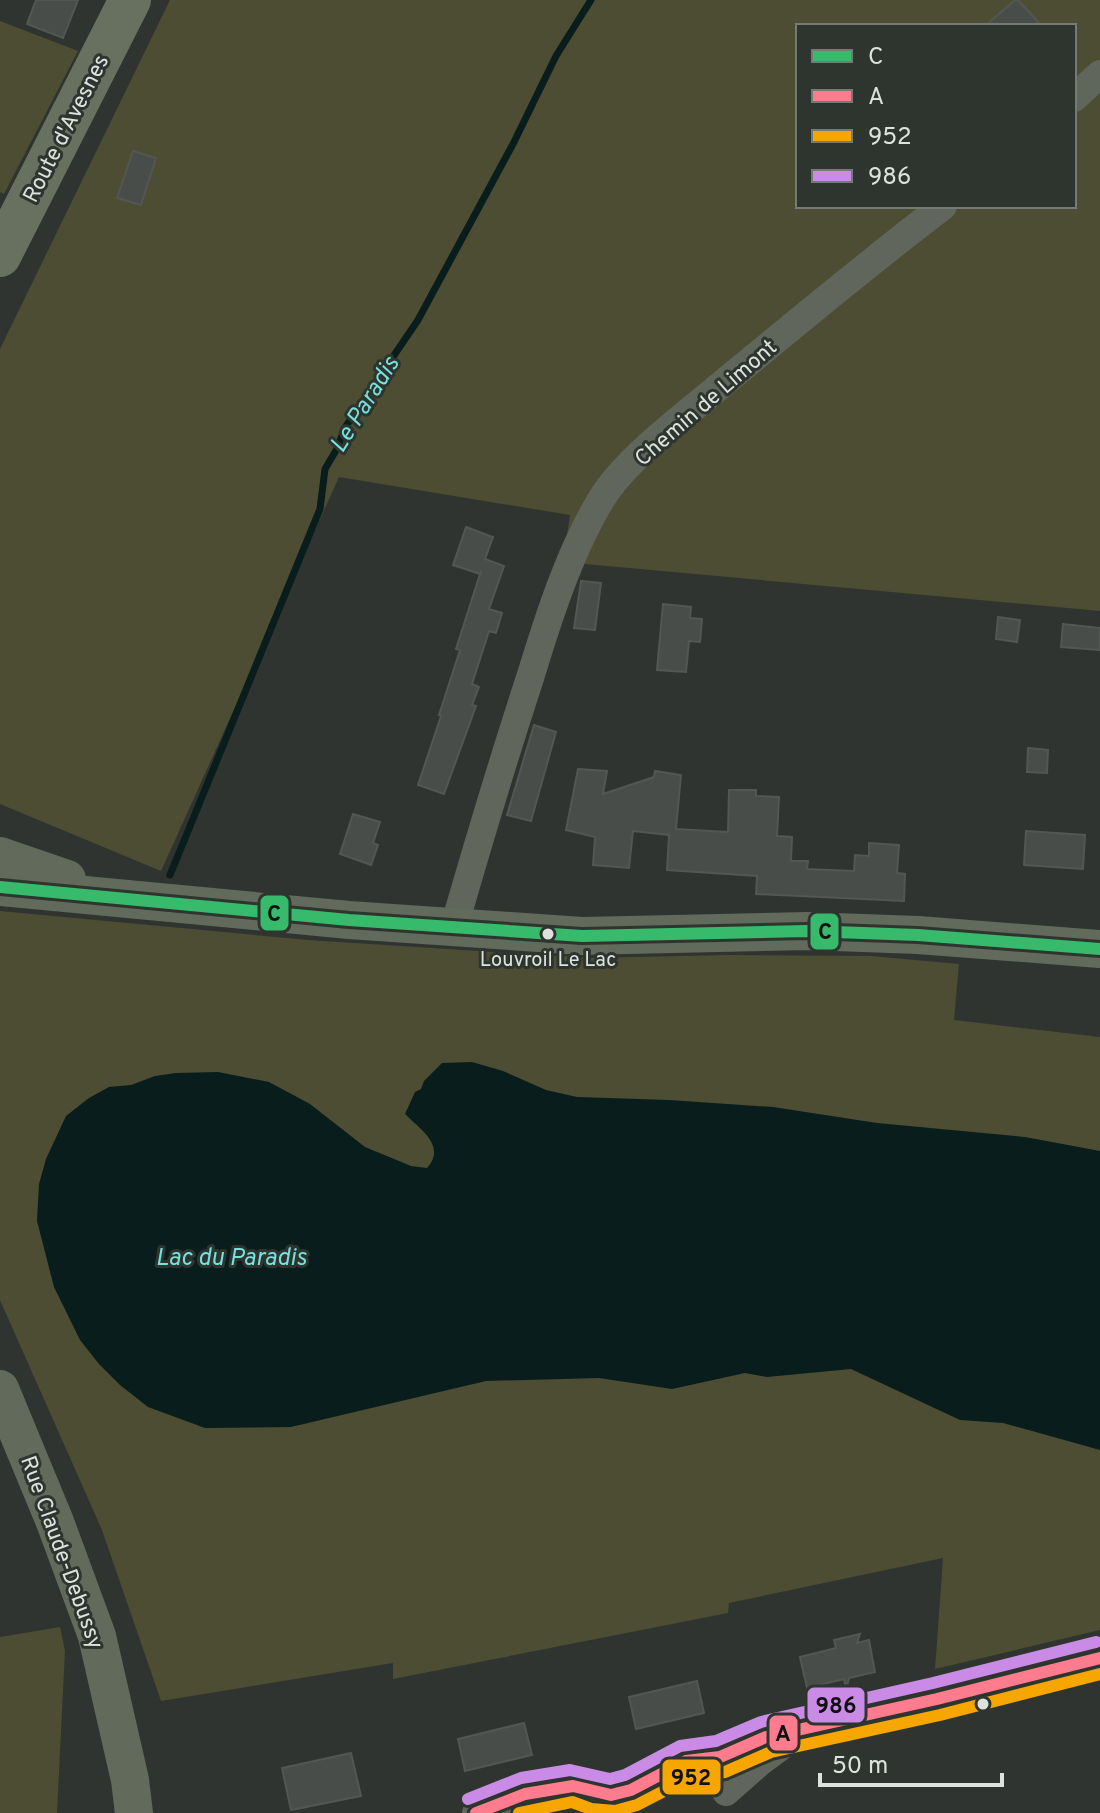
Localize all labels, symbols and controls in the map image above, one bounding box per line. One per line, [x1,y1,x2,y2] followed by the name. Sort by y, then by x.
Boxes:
[796,24,1076,208] legend
[868,43,884,73] text: C
[18,51,116,208] street label: Route d'Avesnes
[868,83,884,113] text: A
[868,123,912,153] text: 952
[868,163,911,193] text: 986
[630,335,783,473] street label: Chemin de Limont
[324,350,408,459] water label: Le Paradis
[259,894,290,932] line badge: C
[267,902,281,929] text: C
[809,912,840,951] line badge: C
[818,920,832,947] text: C
[540,926,556,942] marker: Louvroil Le Lac
[480,948,616,974] place label: Louvroil Le Lac
[155,1244,308,1274] water label: Lac du Paradis
[13,1453,108,1653] street label: Rue Claude-Debussy
[806,1686,866,1724] line badge: 986
[816,1694,856,1721] text: 986
[975,1696,991,1712] unlabelled marker
[768,1714,799,1752] line badge: A
[775,1722,791,1749] text: A
[820,1737,1002,1787] scale bar
[832,1752,888,1782] text: 50 m
[661,1758,722,1796] line badge: 952
[671,1766,711,1793] text: 952

